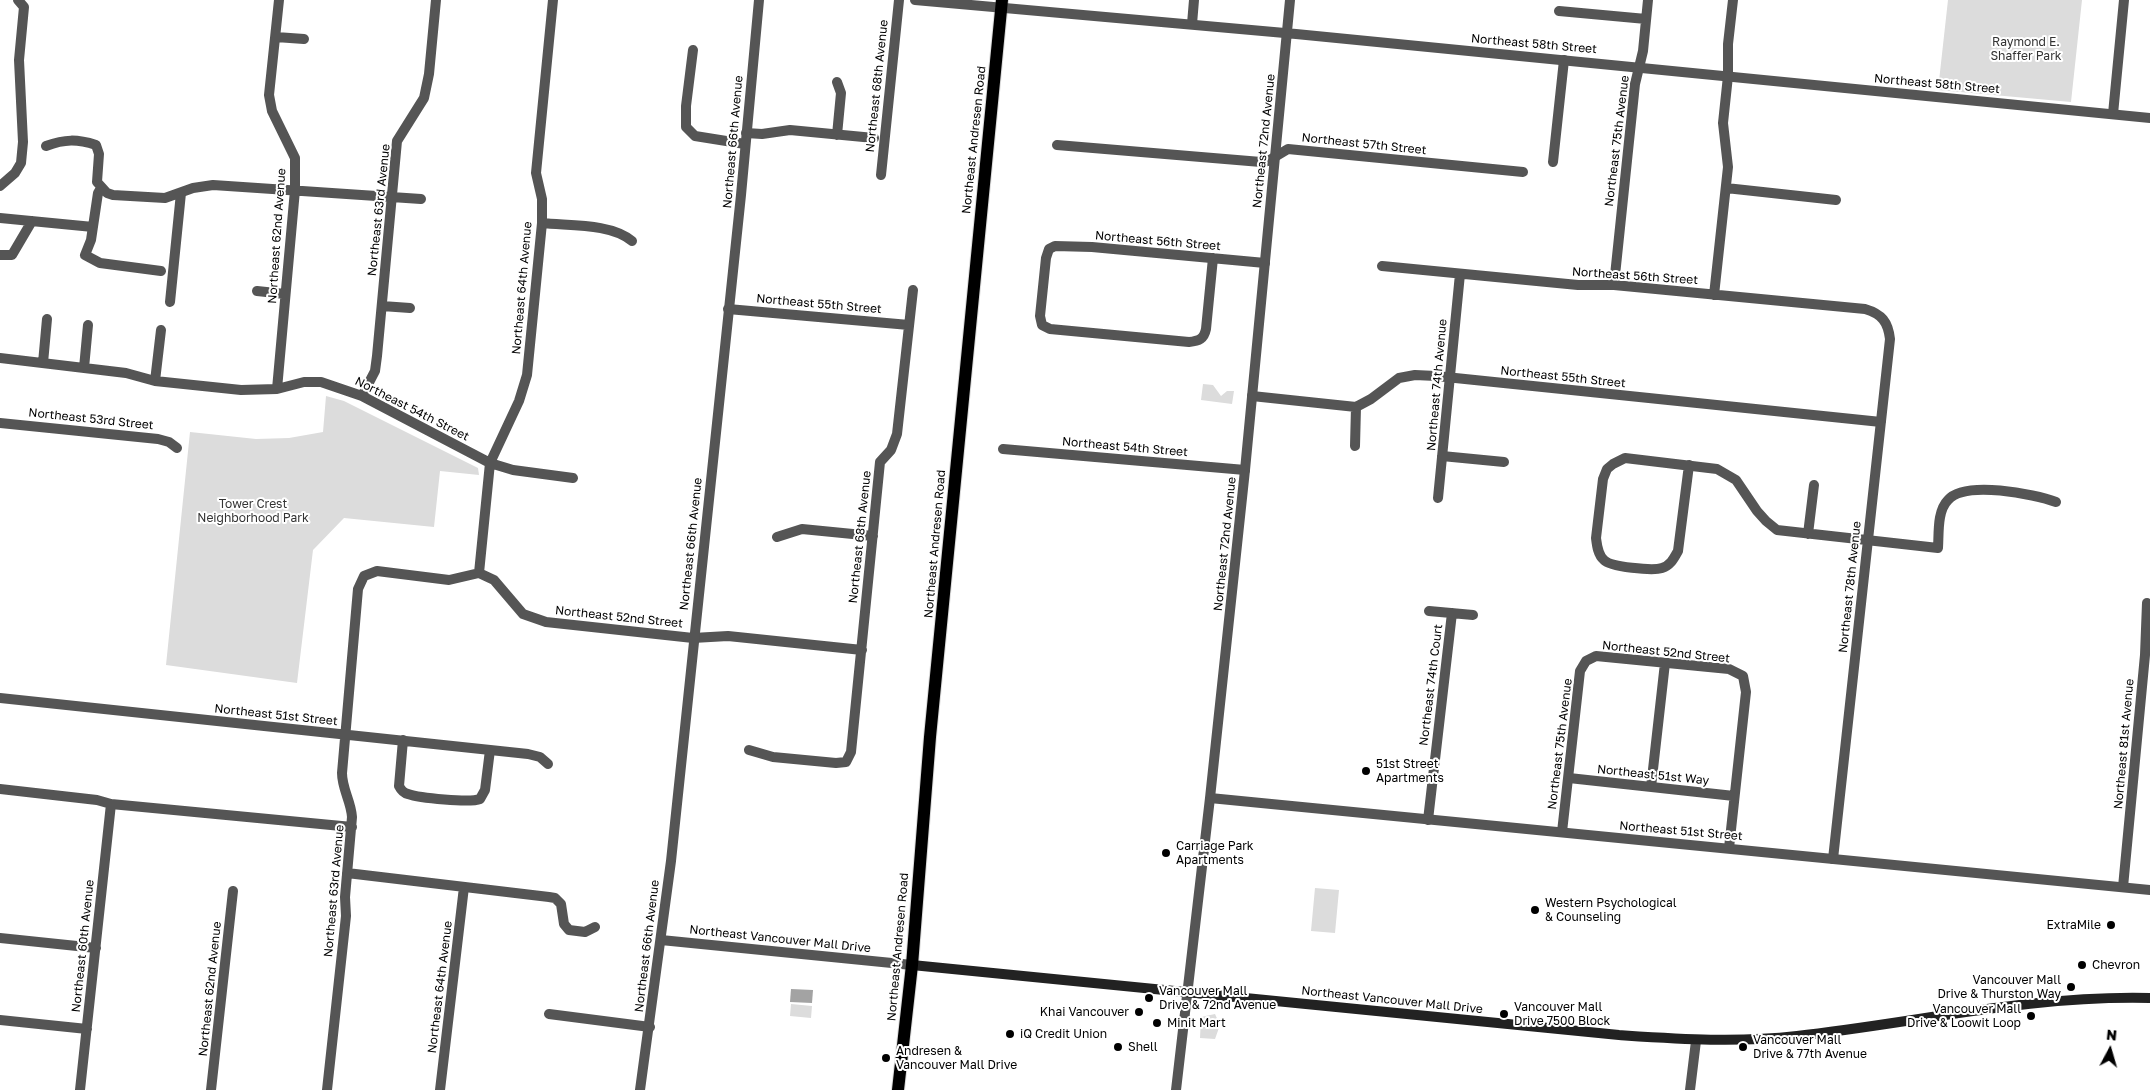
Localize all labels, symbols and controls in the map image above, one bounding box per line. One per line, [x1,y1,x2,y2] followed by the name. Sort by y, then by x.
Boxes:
[863,19,891,153] street label: Northeast 68th Avenue
[1470,31,1598,57] street label: Northeast 58th Street
[1990,35,2062,63] park label: Raymond E. Shaffer Park
[959,65,989,215] street label: Northeast Andresen Road
[1873,71,2001,97] street label: Northeast 58th Street
[1250,73,1278,209] street label: Northeast 72nd Avenue
[720,75,746,209] street label: Northeast 66th Avenue
[1602,75,1632,207] street label: Northeast 75th Avenue
[1301,130,1427,158] street label: Northeast 57th Street
[365,143,393,277] street label: Northeast 63rd Avenue
[265,168,289,304] street label: Northeast 62nd Avenue
[509,221,535,355] street label: Northeast 64th Avenue
[1094,228,1222,254] street label: Northeast 56th Street
[1572,264,1698,288] street label: Northeast 56th Street
[756,291,882,317] street label: Northeast 55th Street
[1424,318,1450,452] street label: Northeast 74th Avenue
[1500,363,1626,391] street label: Northeast 55th Street
[352,374,472,444] street label: Northeast 54th Street
[28,405,154,433] street label: Northeast 53rd Street
[1061,434,1189,460] street label: Northeast 54th Street
[921,469,949,619] street label: Northeast Andresen Road
[846,470,874,604] street label: Northeast 68th Avenue
[1211,476,1239,612] street label: Northeast 72nd Avenue
[677,477,705,611] street label: Northeast 66th Avenue
[197,497,309,525] park label: Tower Crest Neighborhood Park
[1836,520,1864,654] street label: Northeast 78th Avenue
[554,603,684,631] street label: Northeast 52nd Street
[1416,623,1446,747] street label: Northeast 74th Court
[1601,638,1731,666] street label: Northeast 52nd Street
[1545,678,1575,810] street label: Northeast 75th Avenue
[2111,678,2137,810] street label: Northeast 81st Avenue
[214,701,338,729] street label: Northeast 51st Street
[1376,757,1444,785] place label: 51st Street Apartments
[1596,762,1710,788] street label: Northeast 51st Way
[1360,765,1372,777] marker: 51st Street Apartments
[1619,818,1743,844] street label: Northeast 51st Street
[321,824,347,958] street label: Northeast 63rd Avenue
[1176,839,1254,867] place label: Carriage Park Apartments
[1160,847,1172,859] marker: Carriage Park Apartments
[884,872,912,1022] street label: Northeast Andresen Road
[69,879,97,1013] street label: Northeast 60th Avenue
[632,879,662,1013] street label: Northeast 66th Avenue
[1545,896,1677,924] place label: Western Psychological & Counseling
[1529,904,1541,916] marker: Western Psychological & Counseling
[2046,918,2101,932] place label: ExtraMile
[2105,919,2117,931] marker: ExtraMile
[425,920,455,1054] street label: Northeast 64th Avenue
[196,921,224,1057] street label: Northeast 62nd Avenue
[689,922,871,956] street label: Northeast Vancouver Mall Drive
[2092,958,2140,972] place label: Chevron
[2076,959,2088,971] marker: Chevron
[1937,973,2061,1001] place label: Vancouver Mall Drive & Thurston Way
[2065,981,2077,993] marker: Vancouver Mall Drive & Thurston Way
[1301,983,1483,1017] street label: Northeast Vancouver Mall Drive
[1159,984,1276,1012] place label: Vancouver Mall Drive & 72nd Avenue
[1143,992,1155,1004] marker: Vancouver Mall Drive & 72nd Avenue
[1514,1000,1610,1028] place label: Vancouver Mall Drive 7500 Block
[1907,1002,2021,1030] place label: Vancouver Mall Drive & Loowit Loop
[1040,1005,1129,1019] place label: Khai Vancouver
[1133,1006,1145,1018] marker: Khai Vancouver
[1498,1008,1510,1020] marker: Vancouver Mall Drive 7500 Block
[2025,1010,2037,1022] marker: Vancouver Mall Drive & Loowit Loop
[1167,1016,1226,1030] place label: Minit Mart
[1151,1017,1163,1029] marker: Minit Mart
[2085,1025,2135,1075] north arrow
[2105,1026,2118,1044] text: N
[1020,1027,1107,1041] place label: iQ Credit Union
[1004,1028,1016,1040] marker: iQ Credit Union
[1753,1033,1867,1061] place label: Vancouver Mall Drive & 77th Avenue
[1128,1040,1158,1054] place label: Shell
[1112,1041,1124,1053] marker: Shell
[1737,1041,1749,1053] marker: Vancouver Mall Drive & 77th Avenue
[896,1044,1017,1072] place label: Andresen & Vancouver Mall Drive
[880,1052,892,1064] marker: Andresen & Vancouver Mall Drive

